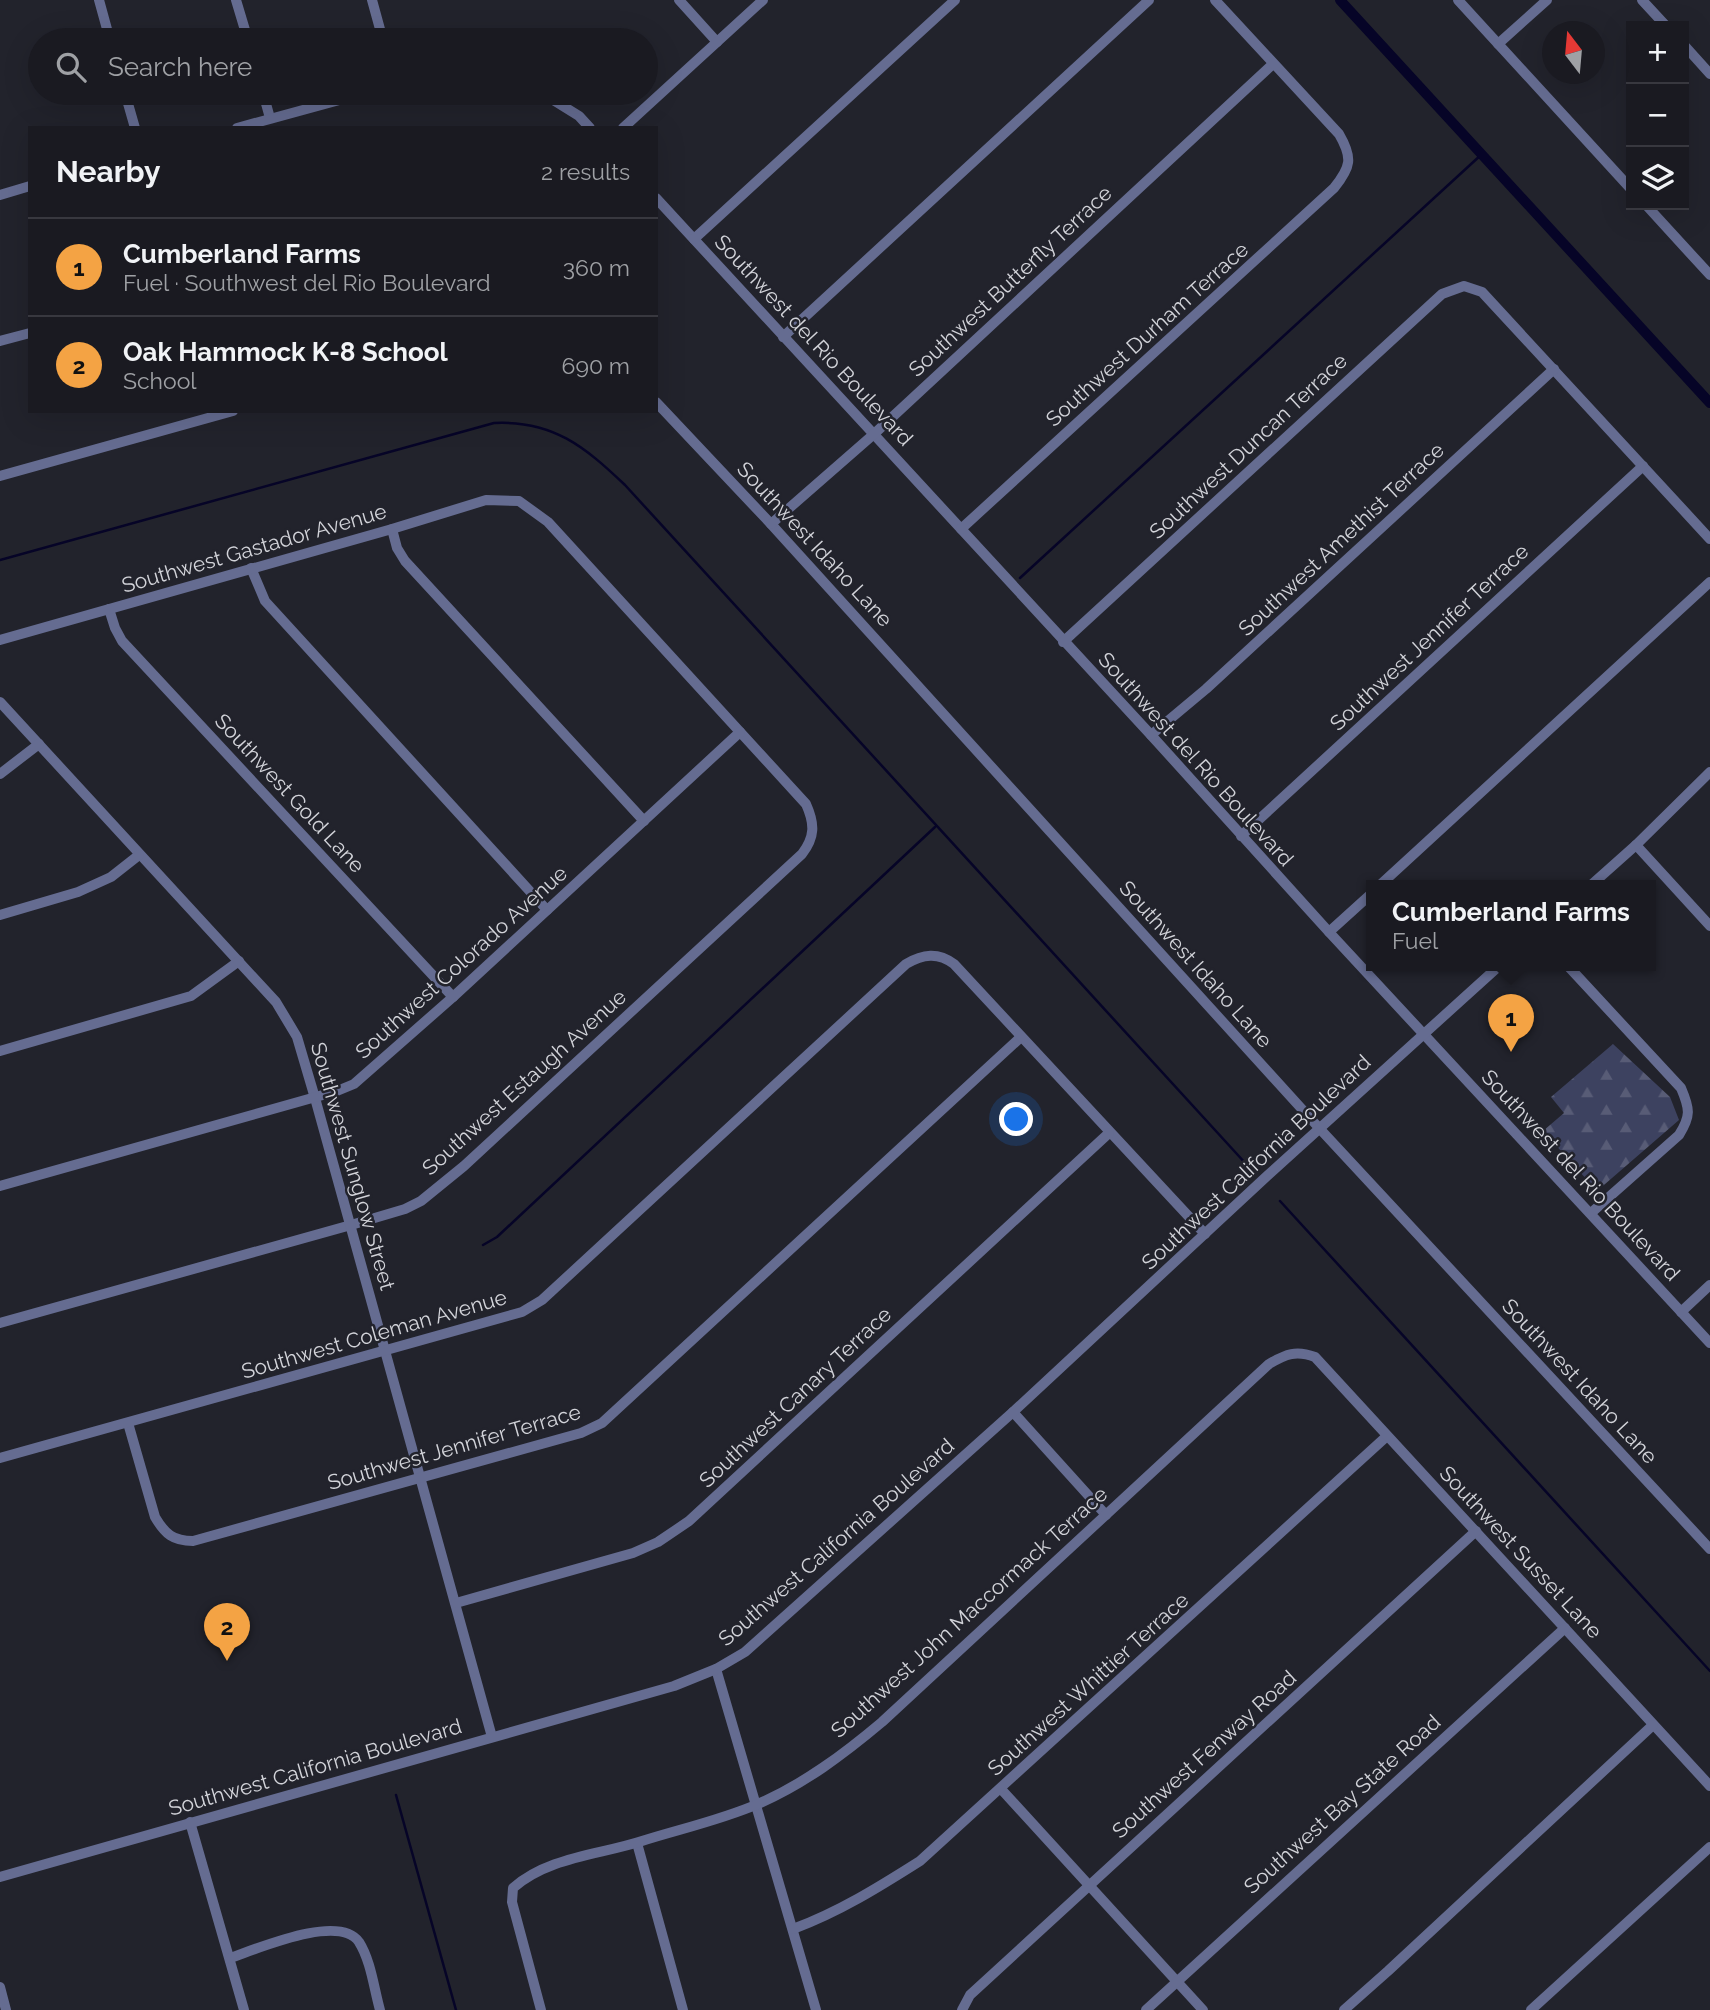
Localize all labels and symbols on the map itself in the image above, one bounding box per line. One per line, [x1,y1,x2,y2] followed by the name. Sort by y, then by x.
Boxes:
[1542,21,1605,84] north arrow
[903,180,1117,382] street label: Southwest Butterfly Terrace
[710,229,918,451] street label: Southwest del Rio Boulevard
[1041,237,1253,431] street label: Southwest Durham Terrace
[1144,348,1352,544] street label: Southwest Duncan Terrace
[1233,437,1449,641] street label: Southwest Amethist Terrace
[732,456,898,632] street label: Southwest Idaho Lane
[119,498,389,598] street label: Southwest Gastador Avenue
[1325,538,1533,736] street label: Southwest Jennifer Terrace
[1093,647,1299,871] street label: Southwest del Rio Boulevard
[210,708,370,878] street label: Southwest Gold Lane
[350,860,572,1064] street label: Southwest Colorado Avenue
[1114,875,1278,1053] street label: Southwest Idaho Lane
[417,984,631,1180] street label: Southwest Estaugh Avenue
[1488,994,1534,1052] pin: 1
[306,1039,400,1293] street label: Southwest Sunglow Street
[1136,1049,1376,1275] street label: Southwest California Boulevard
[1477,1064,1685,1286] street label: Southwest del Rio Boulevard
[999,1102,1033,1136] your location
[239,1284,509,1384] street label: Southwest Coleman Avenue
[1497,1293,1663,1469] street label: Southwest Idaho Lane
[694,1301,896,1493] street label: Southwest Canary Terrace
[325,1399,583,1495] street label: Southwest Jennifer Terrace
[713,1433,959,1651] street label: Southwest California Boulevard
[1435,1461,1607,1643] street label: Southwest Susset Lane
[826,1481,1112,1743] street label: Southwest John Maccormack Terrace
[982,1587,1194,1781] street label: Southwest Whittier Terrace
[204,1603,250,1661] pin: 2
[1107,1665,1301,1843] street label: Southwest Fenway Road
[1239,1709,1445,1899] street label: Southwest Bay State Road
[166,1713,464,1821] street label: Southwest California Boulevard

